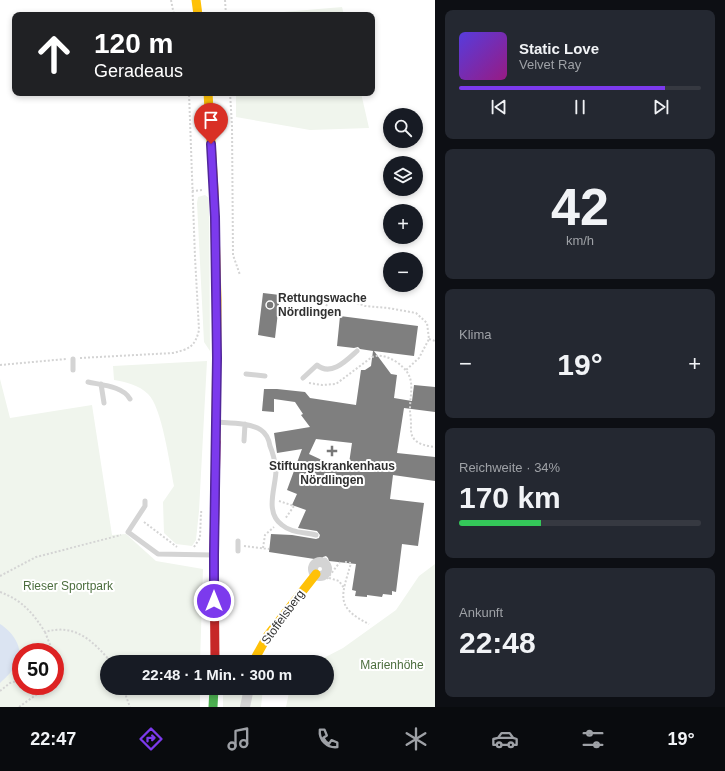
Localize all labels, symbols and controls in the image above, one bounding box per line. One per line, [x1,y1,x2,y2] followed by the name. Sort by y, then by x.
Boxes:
[28,28,80,80] icon: ahead
[94,28,173,59] text: 120 m
[519,40,599,57] text: Static Love
[519,57,581,72] text: Velvet Ray
[94,61,183,81] text: Geradeaus
[488,96,510,118] icon: previous
[569,96,591,118] icon: pause
[650,96,672,118] icon: next
[194,103,228,144] pin
[383,108,423,292] map controls
[383,108,423,148] button: search
[200,109,222,131] icon: arrive
[383,156,423,196] button: layers
[551,178,609,236] text: 42
[383,204,423,244] button: +
[566,233,594,248] text: km/h
[383,252,423,292] button: −
[278,291,367,319] place label: Rettungswache Nördlingen
[265,300,275,310] marker: Rettungswache Nördlingen
[459,327,492,342] text: Klima
[557,348,603,381] text: 19°
[459,351,472,376] text: −
[688,351,701,376] text: +
[326,445,338,457] marker: Stiftungskrankenhaus Nördlingen
[269,459,395,487] place label: Stiftungskrankenhaus Nördlingen
[459,460,560,475] text: Reichweite · 34%
[459,481,561,514] text: 170 km
[23,579,114,593] park label: Rieser Sportpark
[193,580,235,622] position arrow
[259,587,307,647] street label: Stoffelsberg
[459,605,503,620] text: Ankunft
[459,626,536,659] text: 22:48
[12,643,64,695] speed limit sign: 50
[360,658,424,672] park label: Marienhöhe
[142,666,292,683] text: 22:48 · 1 Min. · 300 m
[137,725,165,753] icon: directions
[225,725,253,753] icon: music
[314,725,342,753] icon: phone
[402,725,430,753] icon: climate
[491,725,519,753] icon: car
[579,725,607,753] icon: filters
[30,729,76,749] text: 22:47
[667,729,695,749] text: 19°

